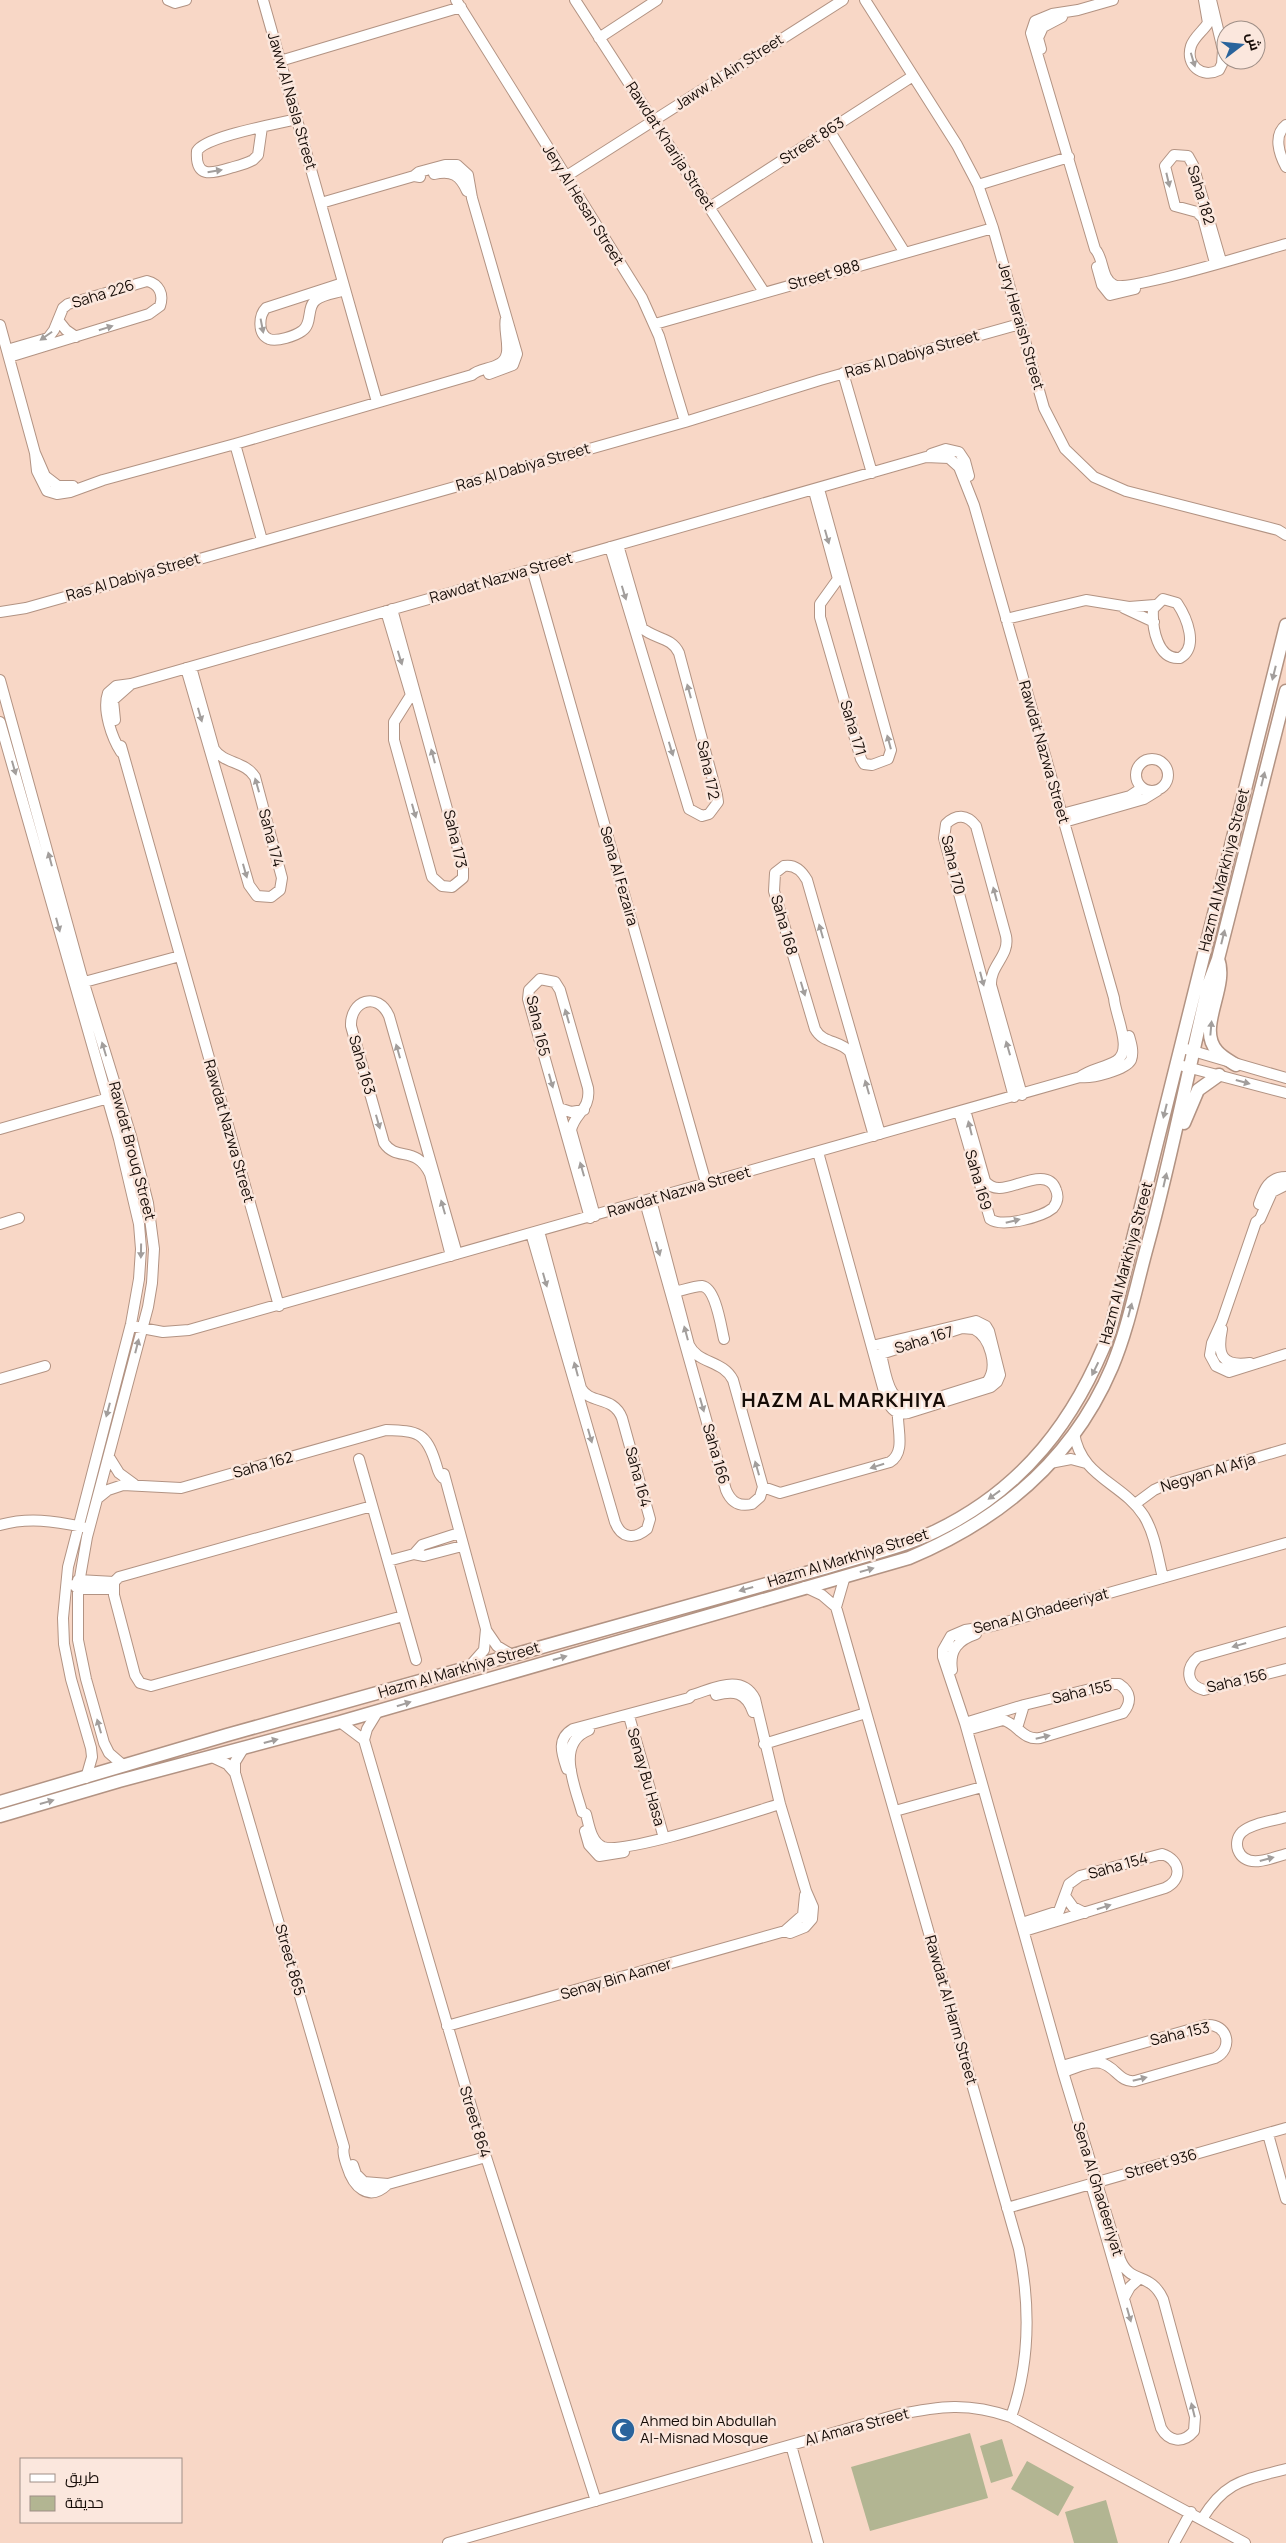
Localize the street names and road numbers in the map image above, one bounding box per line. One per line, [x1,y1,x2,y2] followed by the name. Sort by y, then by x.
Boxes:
[670,28,787,115] street label: Jaww Al Ain Street
[263,30,322,172] street label: Jaww Al Nasla Street
[621,77,720,214] street label: Rawdat Kharija Street
[775,112,848,169] street label: Street 863
[538,140,629,269] street label: Jery Al Hesan Street
[1183,163,1220,227] street label: Saha 182
[786,254,862,295] street label: Street 988
[993,260,1050,392] street label: Jery Heraish Street
[69,274,137,313] street label: Saha 226
[842,324,981,383] street label: Ras Al Dabiya Street
[453,437,592,496] street label: Ras Al Dabiya Street
[63,547,202,606] street label: Ras Al Dabiya Street
[427,547,575,608] street label: Rawdat Nazwa Street
[1014,678,1075,826] street label: Rawdat Nazwa Street
[835,697,872,758] street label: Saha 171
[692,738,725,801] street label: Saha 172
[1193,786,1254,954] street label: Hazm Al Markhiya Street
[254,806,289,869] street label: Saha 174
[439,808,472,870] street label: Saha 173
[595,824,644,928] street label: Sena Al Fezaira
[936,833,971,897] street label: Saha 170
[766,892,803,957] street label: Saha 168
[521,993,556,1058] street label: Saha 165
[344,1033,381,1097] street label: Saha 163
[199,1057,260,1205] street label: Rawdat Nazwa Street
[104,1079,161,1223] street label: Rawdat Brouq Street
[960,1147,997,1213] street label: Saha 169
[605,1161,753,1222] street label: Rawdat Nazwa Street
[1094,1179,1157,1346] street label: Hazm Al Markhiya Street
[892,1321,956,1358] street label: Saha 167
[698,1421,735,1487] street label: Saha 166
[620,1444,657,1510] street label: Saha 164
[230,1446,295,1483] street label: Saha 162
[1158,1448,1258,1497] street label: Negyan Al Afja
[765,1523,931,1592] street label: Hazm Al Markhiya Street
[971,1582,1111,1639] street label: Sena Al Ghadeeriyat
[375,1636,542,1703] street label: Hazm Al Markhiya Street
[1204,1663,1269,1698] street label: Saha 156
[1050,1674,1114,1709] street label: Saha 155
[622,1725,671,1829] street label: Senay Bu Hasa
[1086,1847,1150,1884] street label: Saha 154
[270,1922,311,1998] street label: Street 865
[920,1933,983,2087] street label: Rawdat Al Harm Street
[558,1952,674,2004] street label: Senay Bin Aamer
[1148,2016,1212,2051] street label: Saha 153
[455,2083,496,2160] street label: Street 864
[1068,2119,1129,2258] street label: Sena Al Ghadeeriyat
[1122,2143,1199,2184] street label: Street 936
[802,2403,911,2451] street label: Al Amara Street

